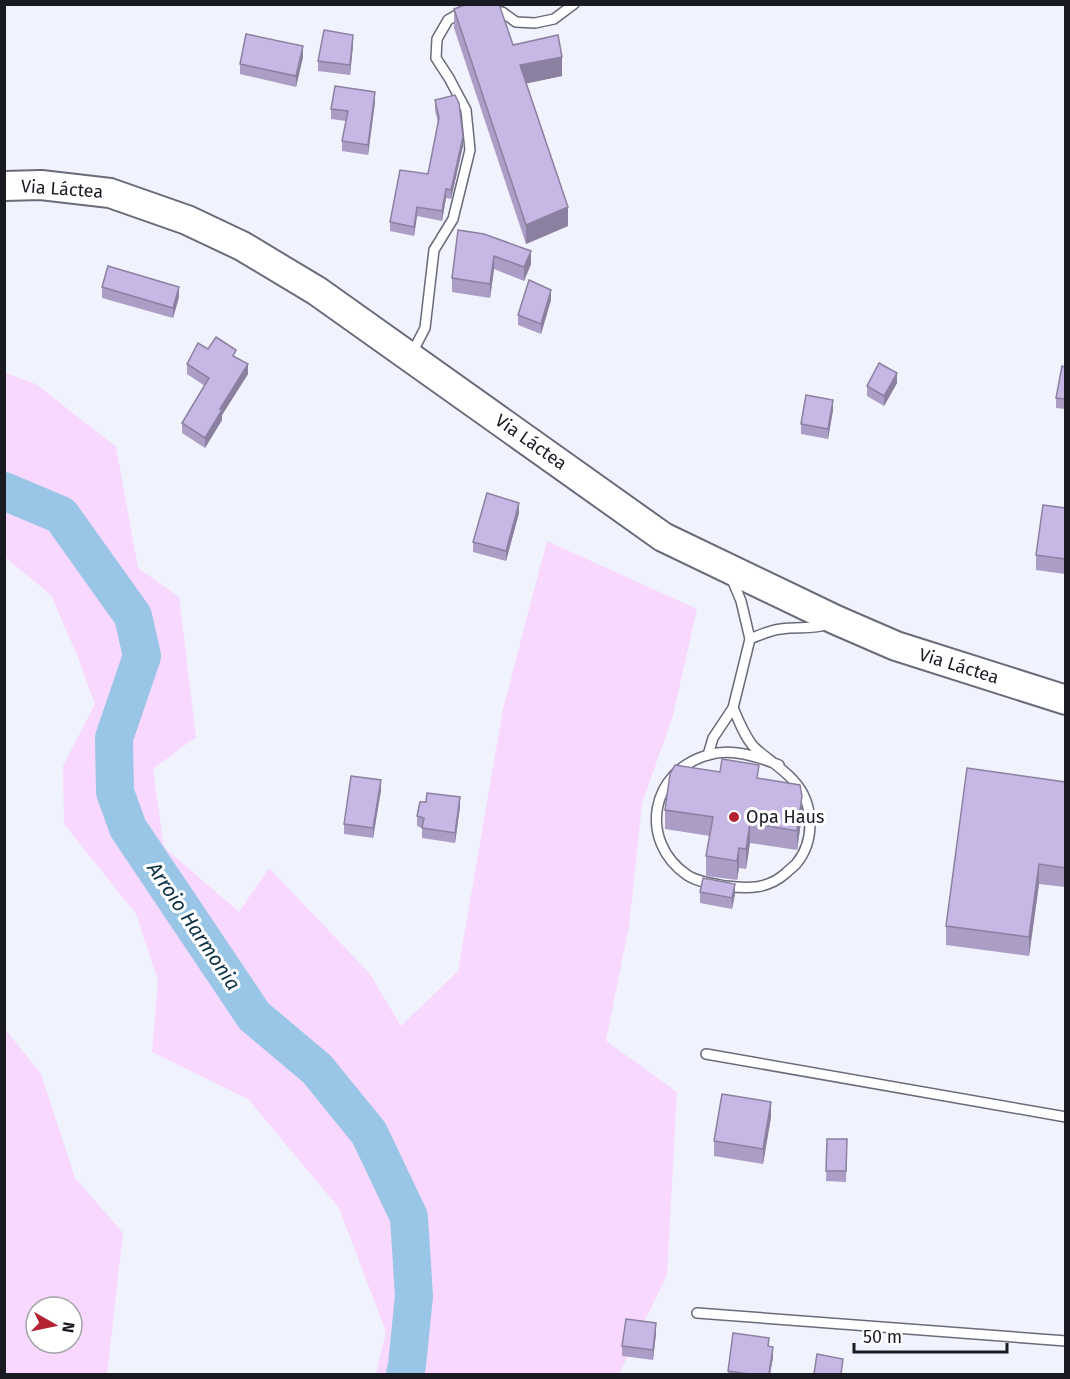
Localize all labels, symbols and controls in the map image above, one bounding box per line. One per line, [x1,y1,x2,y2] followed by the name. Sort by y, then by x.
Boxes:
[20,175,104,203] street label: Via Láctea
[491,409,571,475] street label: Via Láctea
[916,643,1002,689] street label: Via Láctea
[746,806,824,828] place label: Opa Haus
[727,810,741,824] marker: Opa Haus
[142,857,246,995] water label: Arroio Harmonia
[24,1295,84,1355] north arrow
[854,1316,1007,1354] scale bar
[58,1321,79,1334] text: N
[863,1326,902,1348] text: 50 m

